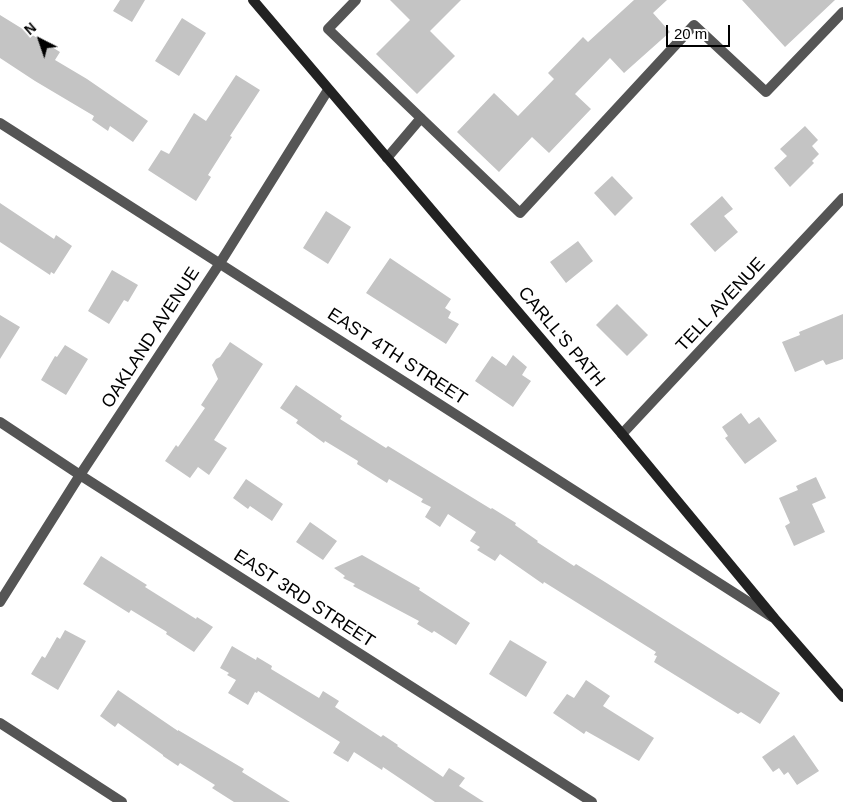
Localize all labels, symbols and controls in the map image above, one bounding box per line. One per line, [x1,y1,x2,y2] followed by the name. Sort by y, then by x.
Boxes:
[15,15,65,65] north arrow
[668,15,732,47] scale bar
[21,19,39,38] text: N
[674,25,707,42] text: 20 m
[672,253,770,357] street label: TELL AVENUE
[97,263,205,413] street label: OAKLAND AVENUE
[513,283,609,391] street label: CARLL'S PATH
[323,304,471,410] street label: EAST 4TH STREET
[229,545,379,653] street label: EAST 3RD STREET

